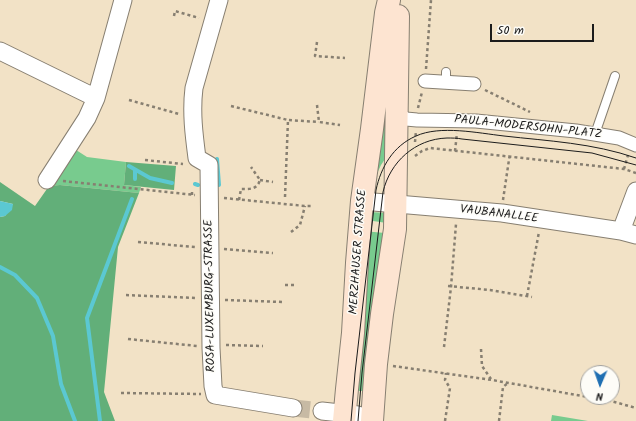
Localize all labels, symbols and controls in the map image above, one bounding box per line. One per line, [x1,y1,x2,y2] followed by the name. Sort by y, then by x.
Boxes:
[492,16,596,42] scale bar
[497,21,524,40] text: 50 m
[453,113,603,143] street label: PAULA-MODERSOHN-PLATZ
[347,189,371,315] street label: MERZHAUSER STRASSE
[459,203,539,227] street label: VAUBANALLEE
[202,220,220,372] street label: ROSA-LUXEMBURG-STRASSE
[580,365,620,405] north arrow
[596,387,603,405] text: N

